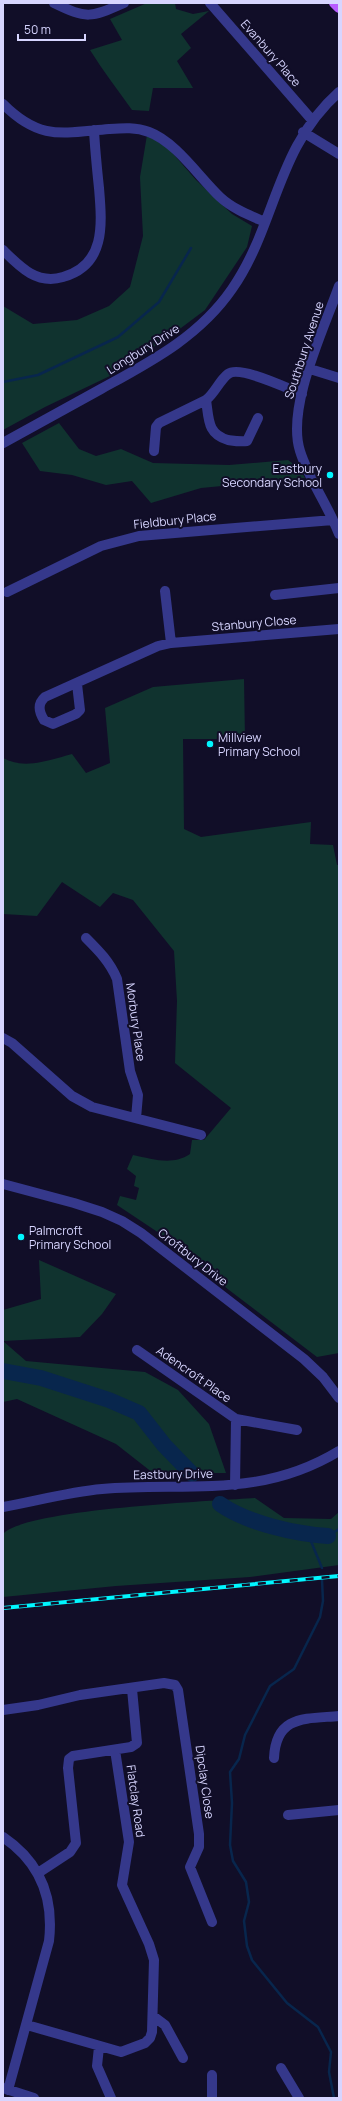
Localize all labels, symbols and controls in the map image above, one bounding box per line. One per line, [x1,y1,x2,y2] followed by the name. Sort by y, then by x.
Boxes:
[18,16,85,42] scale bar
[237,16,305,90] street label: Evanbury Place
[24,21,51,38] text: 50 m
[280,299,328,401] street label: Southbury Avenue
[103,320,183,378] street label: Longbury Drive
[222,460,323,491] place label: Eastbury Secondary School
[325,470,335,480] marker: Eastbury Secondary School
[133,507,217,533] street label: Fieldbury Place
[211,611,297,635] street label: Stanbury Close
[218,729,300,760] place label: Millview Primary School
[205,739,215,749] marker: Millview Primary School
[122,982,150,1062] street label: Morbury Place
[29,1222,111,1253] place label: Palmcroft Primary School
[155,1224,231,1290] street label: Croftbury Drive
[16,1232,26,1242] marker: Palmcroft Primary School
[153,1342,235,1406] street label: Adencroft Place
[133,1465,213,1483] street label: Eastbury Drive
[191,1744,219,1820] street label: Dipclay Close
[123,1764,149,1838] street label: Flatclay Road

